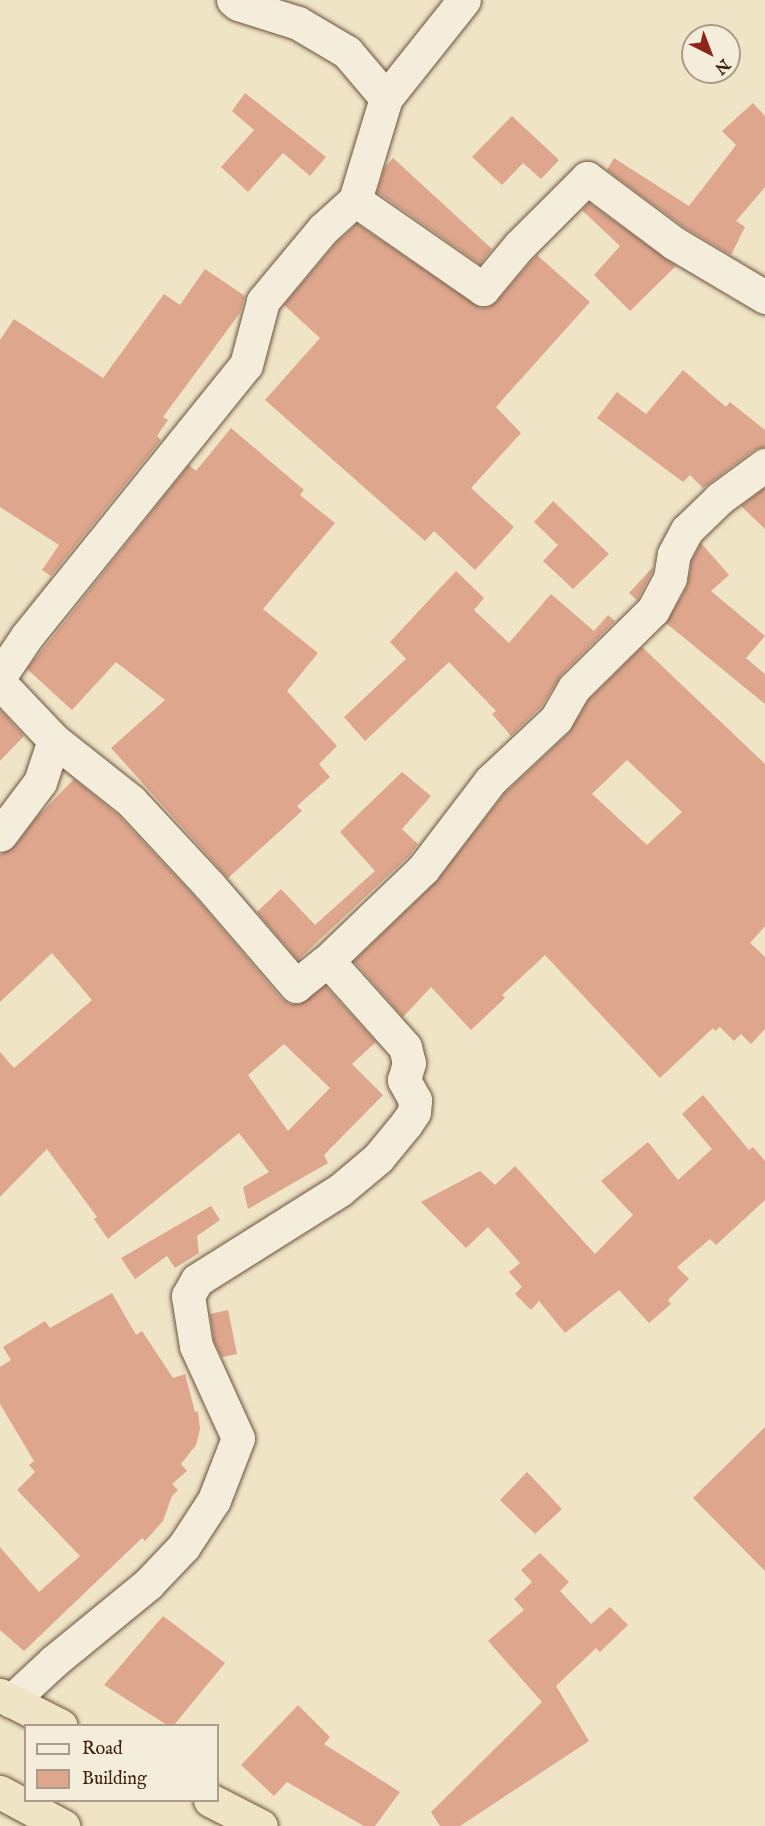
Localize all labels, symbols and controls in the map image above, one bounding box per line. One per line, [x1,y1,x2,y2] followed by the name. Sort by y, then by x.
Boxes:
[681,24,741,84] north arrow
[710,54,734,78] text: N
[24,1724,219,1802] legend
[82,1738,123,1761] text: Road
[82,1768,147,1791] text: Building

